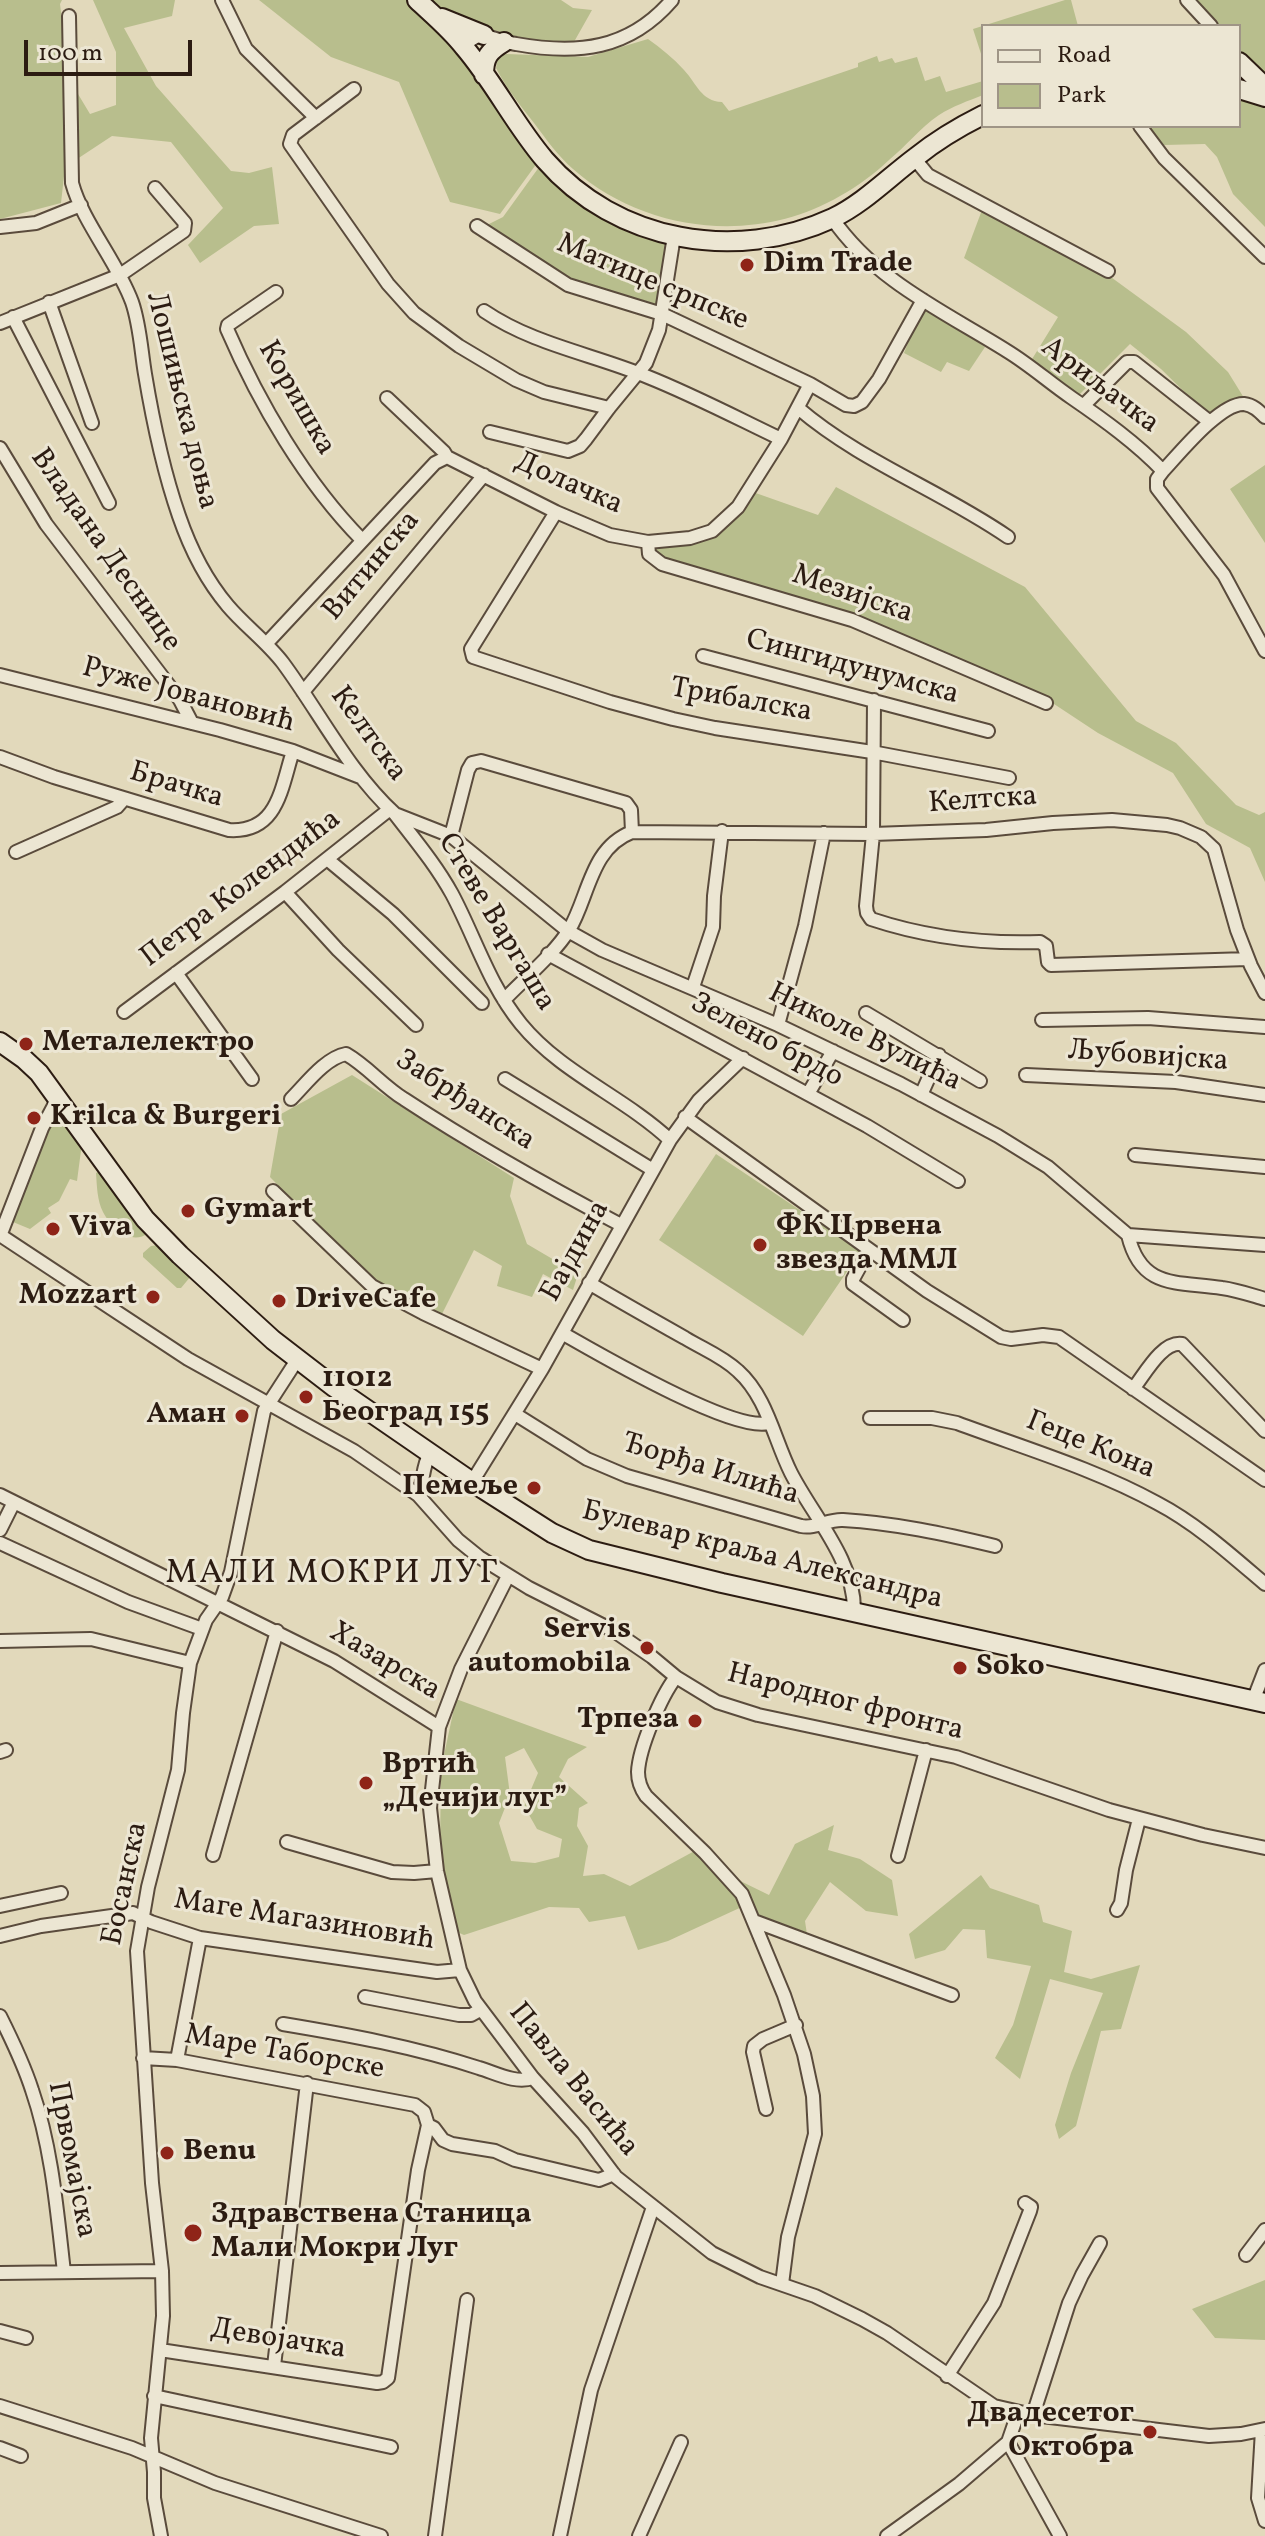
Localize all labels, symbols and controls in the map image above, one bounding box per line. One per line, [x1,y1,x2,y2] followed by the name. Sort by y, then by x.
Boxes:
[28,24,196,74] scale bar
[981,24,1241,128] legend
[38,37,103,71] text: 100 m
[1057,39,1111,73] text: Road
[1057,79,1106,113] text: Park
[551,227,753,341] street label: Матице српске
[763,247,913,283] place label: Dim Trade
[738,256,756,274] marker: Dim Trade
[136,288,224,514] street label: Лошињска доња
[1033,331,1165,443] street label: Ариљачка
[248,335,342,463] street label: Коришка
[20,442,188,660] street label: Владана Деснице
[508,445,628,525] street label: Долачка
[317,505,429,629] street label: Витинска
[787,559,917,633] street label: Мезијска
[742,623,962,715] street label: Сингидунумска
[78,651,298,743] street label: Руже Јовановић
[667,672,815,732] street label: Трибалска
[320,680,414,790] street label: Келтска
[125,756,227,818] street label: Брачка
[927,780,1039,824] street label: Келтска
[135,803,349,977] street label: Петра Колендића
[428,828,562,1018] street label: Стеве Варгаша
[762,977,966,1101] street label: Николе Вулића
[683,987,849,1097] street label: Зелено брдо
[42,1026,254,1062] place label: Металелектро
[1066,1034,1230,1082] street label: Љубовијска
[17,1035,35,1053] marker: Металелектро
[387,1043,541,1161] street label: Забрђанска
[50,1100,282,1136] place label: Krilca & Burgeri
[25,1109,43,1127] marker: Krilca & Burgeri
[204,1193,313,1229] place label: Gymart
[535,1195,619,1309] street label: Бајдина
[179,1202,197,1220] marker: Gymart
[776,1210,958,1280] place label: ФК Црвена звезда ММЛ
[69,1211,132,1247] place label: Viva
[44,1220,62,1238] marker: Viva
[751,1236,769,1254] marker: ФК Црвена звезда ММЛ
[19,1279,137,1315] place label: Mozzart
[295,1283,436,1319] place label: DriveCafe
[144,1288,162,1306] marker: Mozzart
[270,1292,288,1310] marker: DriveCafe
[322,1362,489,1432] place label: 11012 Београд 155
[297,1388,315,1406] marker: 11012 Београд 155
[146,1398,226,1434] place label: Аман
[1020,1405,1160,1489] street label: Геце Кона
[233,1407,251,1425] marker: Аман
[617,1427,803,1515] street label: Ђорђа Илића
[402,1470,518,1506] place label: Пемеље
[525,1479,543,1497] marker: Пемеље
[578,1495,946,1619] street label: Булевар краља Александра
[166,1556,500,1596] district label: МАЛИ МОКРИ ЛУГ
[468,1613,631,1684] place label: Servis automobila
[322,1616,446,1710] street label: Хазарска
[638,1639,656,1657] marker: Servis automobila
[976,1650,1045,1686] place label: Soko
[723,1657,967,1751] street label: Народног фронта
[951,1659,969,1677] marker: Soko
[577,1703,679,1739] place label: Трпеза
[686,1712,704,1730] marker: Трпеза
[382,1748,567,1818] place label: Вртић „Дечији луг”
[357,1774,375,1792] marker: Вртић „Дечији луг”
[96,1819,158,1949] street label: Босанска
[171,1884,437,1960] street label: Маге Магазиновић
[499,1997,645,2165] street label: Павла Васића
[181,2019,387,2089] street label: Маре Таборске
[37,2079,103,2241] street label: Првомајска
[183,2135,256,2171] place label: Benu
[158,2144,176,2162] marker: Benu
[211,2198,532,2268] place label: Здравствена Станица Мали Мокри Луг
[182,2222,204,2244] marker: Здравствена Станица Мали Мокри Луг
[208,2313,348,2369] street label: Девојачка
[967,2397,1134,2468] place label: Двадесетог Октобра
[1141,2423,1159,2441] marker: Двадесетог Октобра

